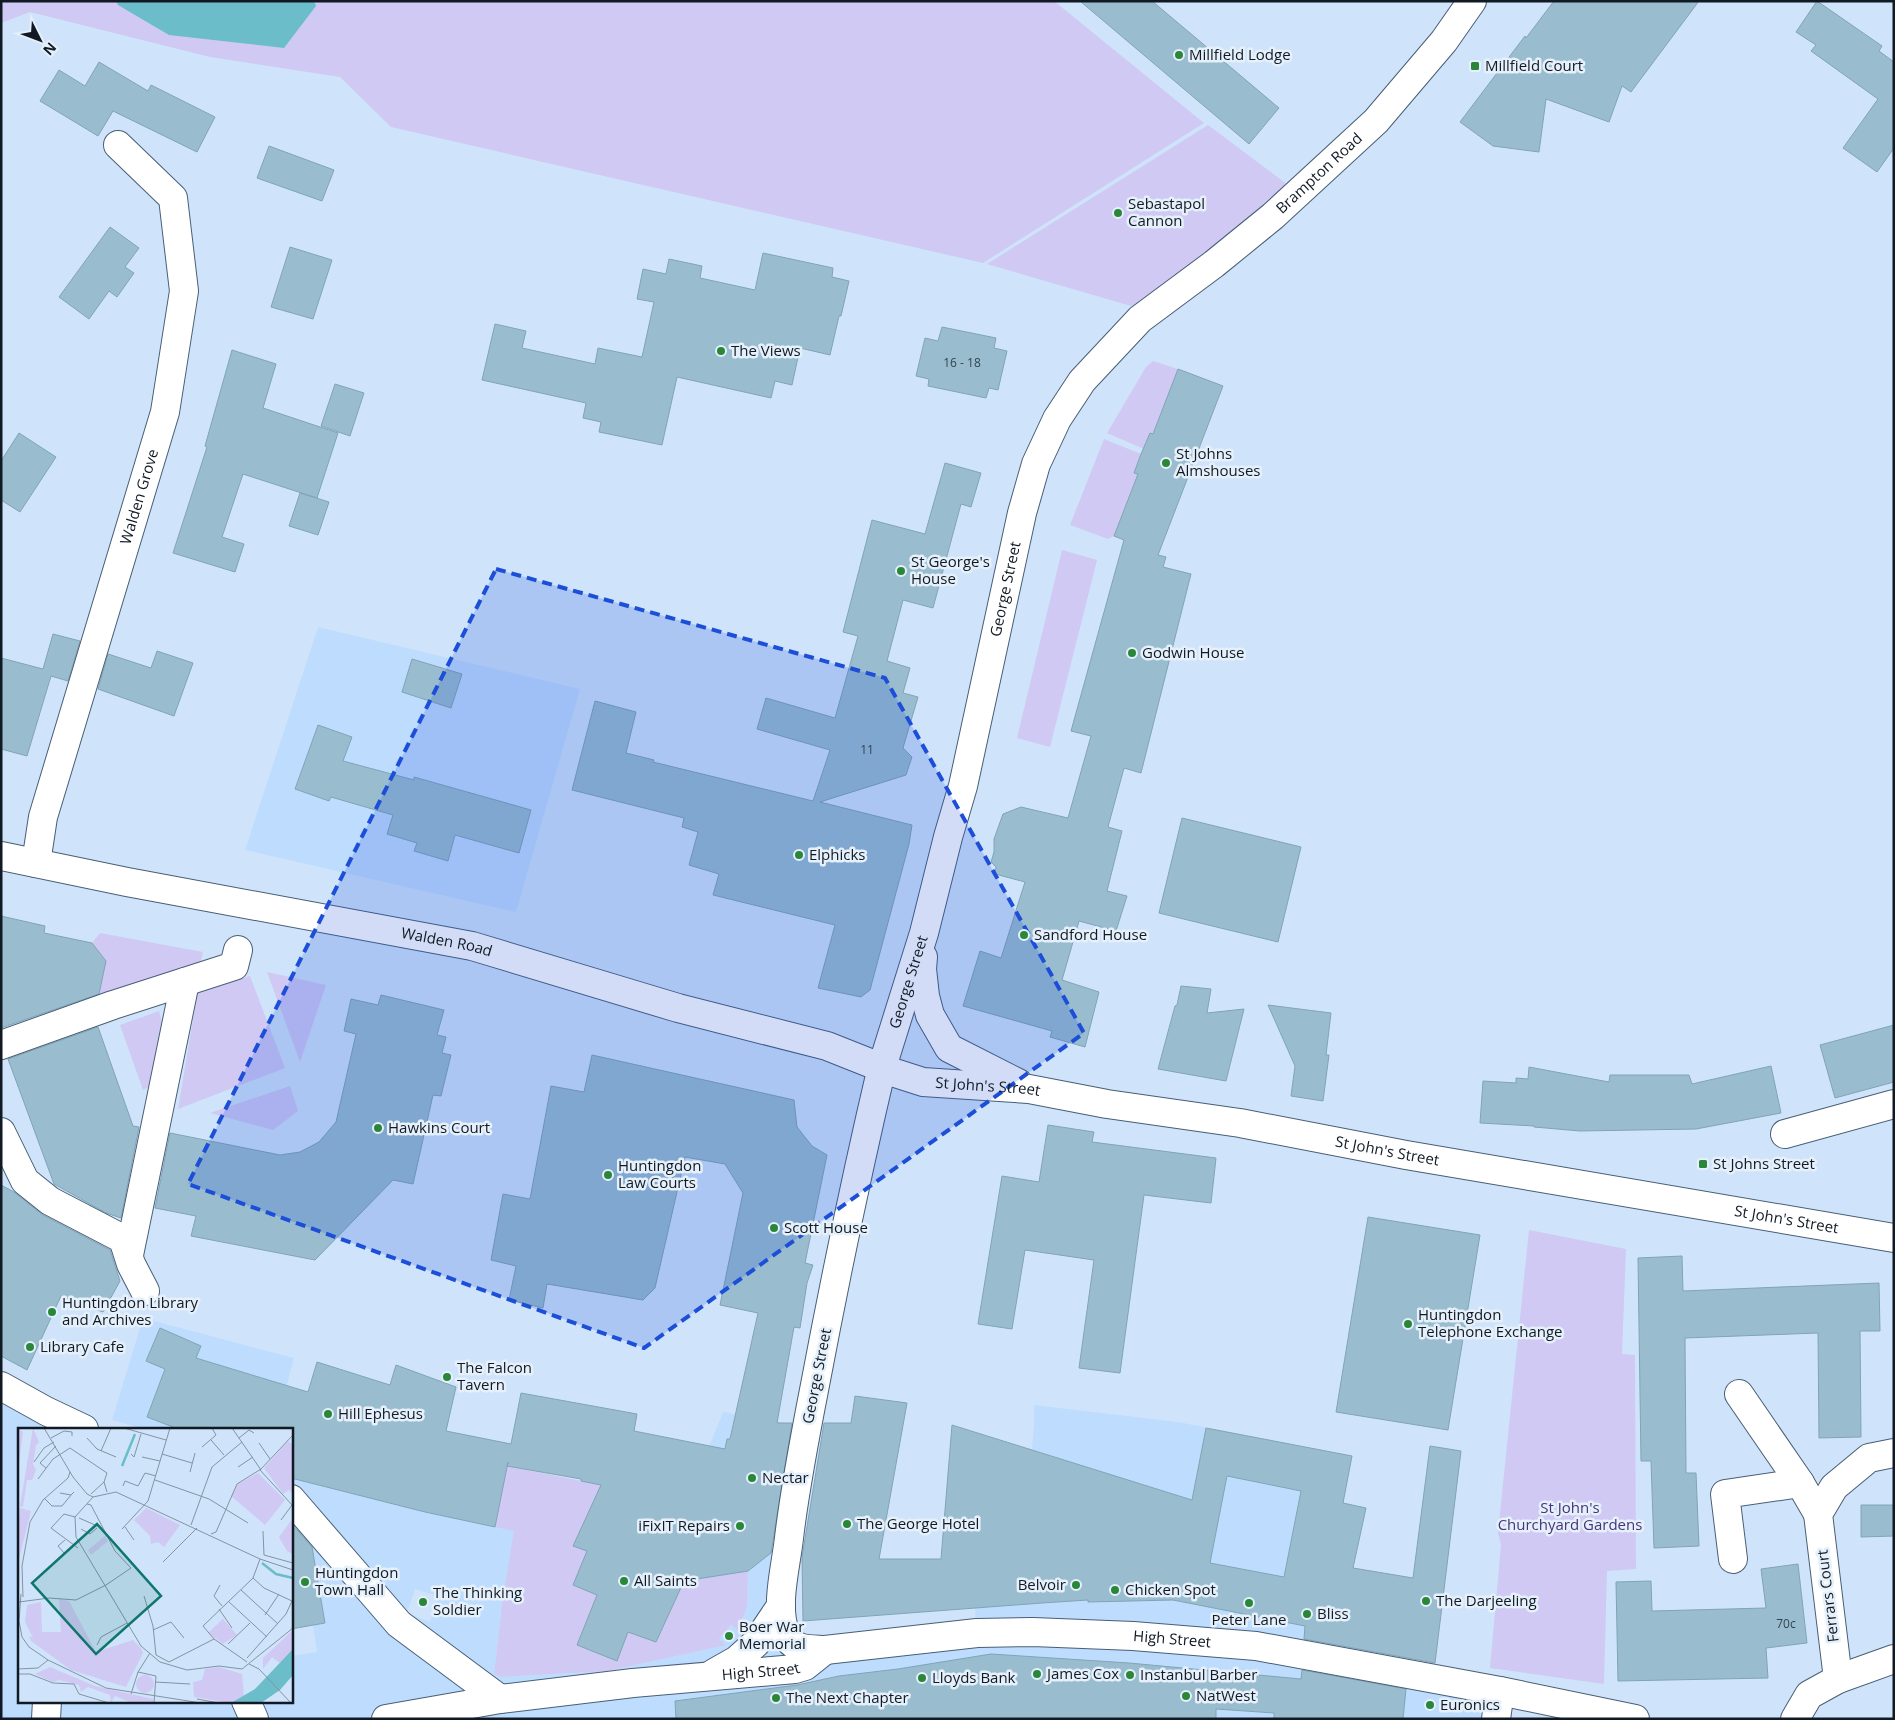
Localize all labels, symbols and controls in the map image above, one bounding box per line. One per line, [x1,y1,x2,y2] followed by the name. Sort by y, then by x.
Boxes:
[15,15,65,65] north arrow
[39,38,61,60] text: N
[1189,44,1291,64] place label: Millfield Lodge
[1173,49,1185,61] marker: Millfield Lodge
[1485,55,1583,75] place label: Millfield Court
[1469,60,1481,72] marker: Millfield Court
[1271,128,1366,217] street label: Brampton Road
[1128,193,1205,230] place label: Sebastapol Cannon
[1112,207,1124,219] marker: Sebastapol Cannon
[731,340,801,360] place label: The Views
[715,345,727,357] marker: The Views
[943,354,981,371] house number: 16 - 18
[1176,443,1260,480] place label: St Johns Almshouses
[115,446,162,547] street label: Walden Grove
[1160,457,1172,469] marker: St Johns Almshouses
[985,539,1025,638] street label: George Street
[911,551,990,588] place label: St George's House
[895,565,907,577] marker: St George's House
[1142,642,1244,662] place label: Godwin House
[1126,647,1138,659] marker: Godwin House
[860,741,874,758] house number: 11
[809,844,866,864] place label: Elphicks
[793,849,805,861] marker: Elphicks
[400,922,495,961] street label: Walden Road
[1034,924,1147,944] place label: Sandford House
[1018,929,1030,941] marker: Sandford House
[884,933,932,1031] street label: George Street
[935,1072,1042,1100] street label: St John's Street
[388,1117,490,1137] place label: Hawkins Court
[372,1122,384,1134] marker: Hawkins Court
[1334,1131,1441,1170] street label: St John's Street
[1713,1153,1815,1173] place label: St Johns Street
[618,1155,701,1192] place label: Huntingdon Law Courts
[1697,1158,1709,1170] marker: St Johns Street
[602,1169,614,1181] marker: Huntingdon Law Courts
[1733,1200,1840,1237] street label: St John's Street
[784,1217,868,1237] place label: Scott House
[768,1222,780,1234] marker: Scott House
[62,1292,199,1329] place label: Huntingdon Library and Archives
[1418,1304,1563,1341] place label: Huntingdon Telephone Exchange
[46,1306,58,1318] marker: Huntingdon Library and Archives
[1402,1318,1414,1330] marker: Huntingdon Telephone Exchange
[797,1326,835,1425] street label: George Street
[40,1336,124,1356] place label: Library Cafe
[24,1341,36,1353] marker: Library Cafe
[457,1357,532,1394] place label: The Falcon Tavern
[441,1371,453,1383] marker: The Falcon Tavern
[338,1403,423,1423] place label: Hill Ephesus
[322,1408,334,1420] marker: Hill Ephesus
[18,1428,292,1702] inset map
[762,1467,809,1487] place label: Nectar
[746,1472,758,1484] marker: Nectar
[1498,1497,1642,1534] park label: St John's Churchyard Gardens
[857,1513,979,1533] place label: The George Hotel
[638,1515,730,1535] place label: iFixIT Repairs
[841,1518,853,1530] marker: The George Hotel
[734,1520,746,1532] marker: iFixIT Repairs
[1811,1549,1843,1644] street label: Ferrars Court
[315,1562,398,1599] place label: Huntingdon Town Hall
[634,1570,697,1590] place label: All Saints
[1018,1574,1066,1594] place label: Belvoir
[618,1575,630,1587] marker: All Saints
[299,1576,311,1588] marker: Huntingdon Town Hall
[1070,1579,1082,1591] marker: Belvoir
[1125,1579,1216,1599] place label: Chicken Spot
[433,1582,522,1619] place label: The Thinking Soldier
[1109,1584,1121,1596] marker: Chicken Spot
[1436,1590,1537,1610] place label: The Darjeeling
[1420,1595,1432,1607] marker: The Darjeeling
[417,1596,429,1608] marker: The Thinking Soldier
[1243,1597,1255,1609] marker: Peter Lane
[1317,1603,1349,1623] place label: Bliss
[1301,1608,1313,1620] marker: Bliss
[1211,1609,1287,1629] place label: Peter Lane
[1776,1615,1796,1632] house number: 70c
[739,1616,806,1653] place label: Boer War Memorial
[1133,1625,1212,1651] street label: High Street
[723,1630,735,1642] marker: Boer War Memorial
[721,1657,802,1684] street label: High Street
[1045,1663,1119,1683] place label: James Cox
[1140,1664,1257,1684] place label: Instanbul Barber
[932,1667,1016,1687] place label: Lloyds Bank
[1031,1668,1043,1680] marker: James Cox
[1124,1669,1136,1681] marker: Instanbul Barber
[916,1672,928,1684] marker: Lloyds Bank
[1196,1685,1256,1705] place label: NatWest
[786,1687,909,1707] place label: The Next Chapter
[1180,1690,1192,1702] marker: NatWest
[770,1692,782,1704] marker: The Next Chapter
[1440,1694,1500,1714] place label: Euronics
[1424,1699,1436,1711] marker: Euronics

